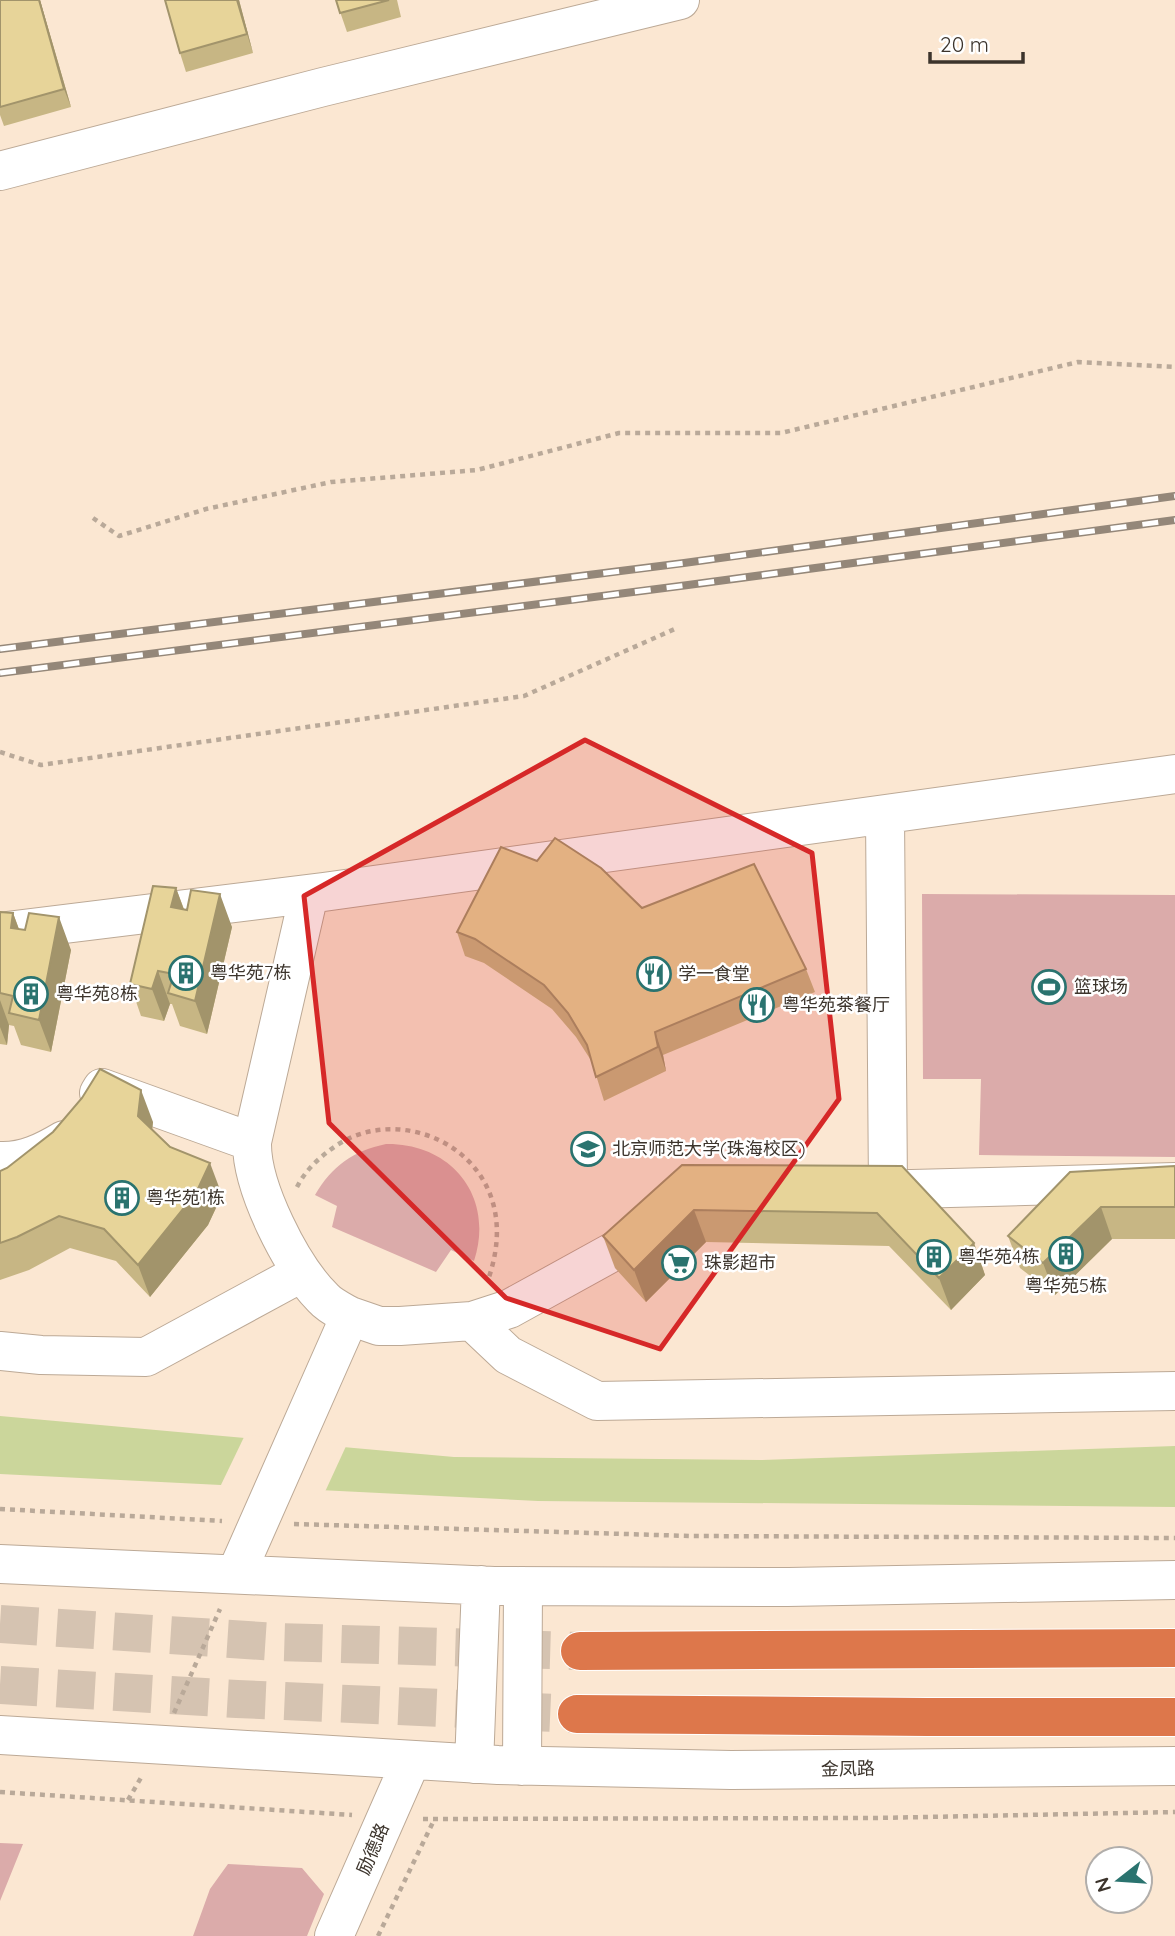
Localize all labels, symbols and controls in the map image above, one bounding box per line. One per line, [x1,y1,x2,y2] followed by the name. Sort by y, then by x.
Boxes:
[930,21,1023,65] scale bar
[940,31,989,57] text: 20 m
[167,954,205,992] building icon: 粤华苑7栋
[635,955,673,993] restaurant icon: 学一食堂
[210,961,291,984] place label: 粤华苑7栋
[678,962,750,985] place label: 学一食堂
[1030,968,1068,1006] sports icon: 篮球场
[12,975,50,1013] building icon: 粤华苑8栋
[1074,975,1128,998] place label: 篮球场
[56,982,138,1005] place label: 粤华苑8栋
[738,986,776,1024] restaurant icon: 粤华苑茶餐厅
[782,993,890,1016] place label: 粤华苑茶餐厅
[569,1130,607,1168] school or university icon: 北京师范大学(珠海校区)
[612,1137,805,1160] place label: 北京师范大学(珠海校区)
[103,1179,141,1217] building icon: 粤华苑1栋
[146,1186,225,1209] place label: 粤华苑1栋
[1047,1235,1085,1273] building icon: 粤华苑5栋
[915,1238,953,1276] building icon: 粤华苑4栋
[660,1244,698,1282] supermarket icon: 珠影超市
[958,1245,1040,1268] place label: 粤华苑4栋
[704,1251,776,1274] place label: 珠影超市
[1025,1274,1107,1297] place label: 粤华苑5栋
[821,1757,875,1780] street label: 金凤路
[351,1819,394,1878] street label: 励德路
[1084,1845,1154,1915] north arrow
[1089,1875,1116,1895] text: N

